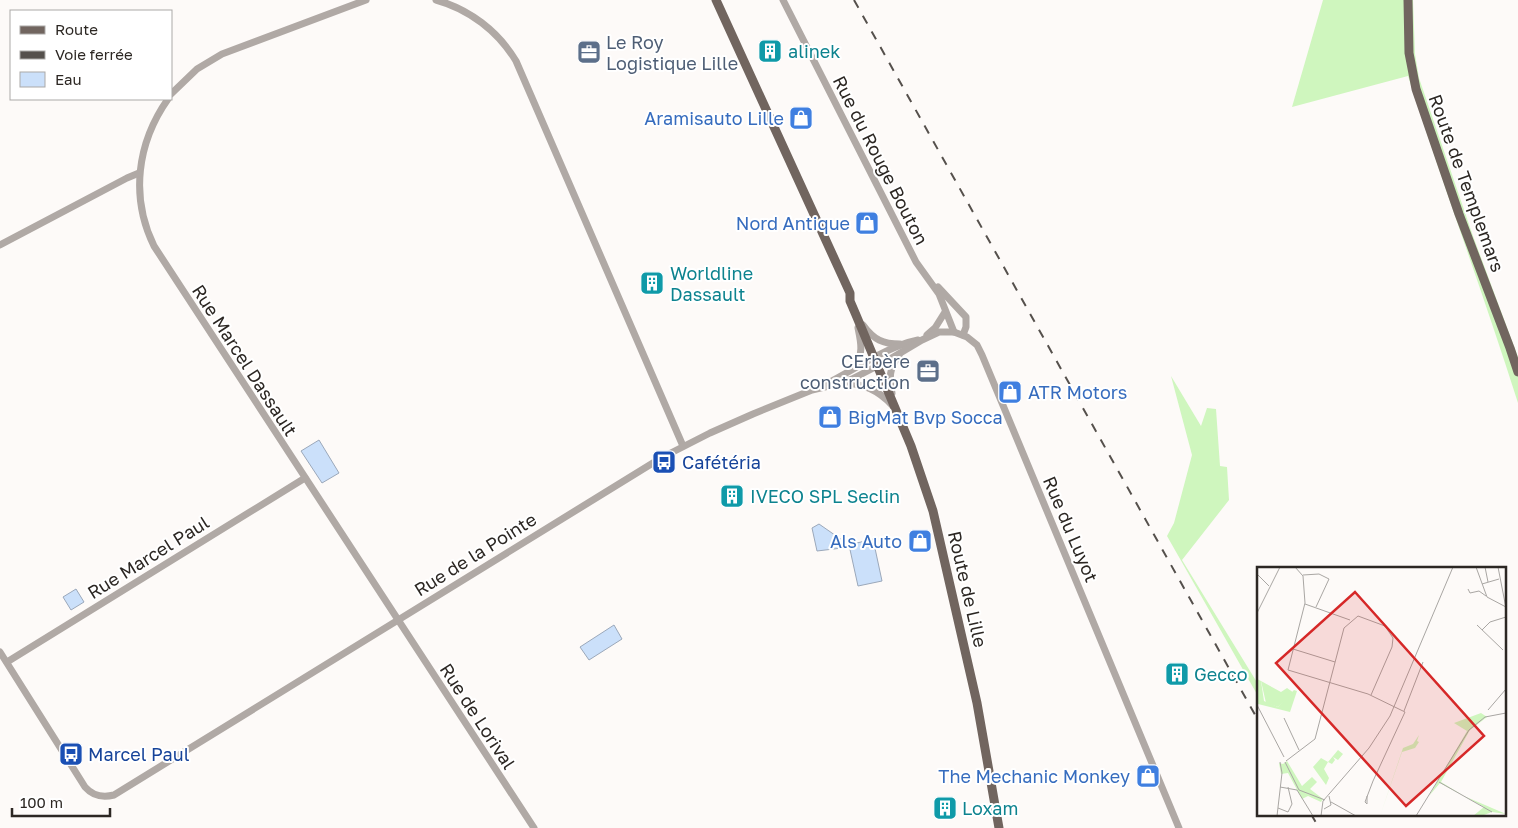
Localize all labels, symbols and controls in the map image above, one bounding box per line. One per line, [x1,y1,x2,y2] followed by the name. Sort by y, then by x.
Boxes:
[10,10,172,100] legend
[55,20,98,38] text: Route
[606,31,738,74] place label: Le Roy Logistique Lille
[757,38,783,64] building icon: alinek
[576,39,602,65] office icon: Le Roy Logistique Lille
[788,40,840,62] place label: alinek
[55,45,133,63] text: Voie ferrée
[55,70,82,88] text: Eau
[829,72,933,248] street label: Rue du Rouge Bouton
[1425,91,1509,275] street label: Route de Templemars
[788,105,814,131] shop icon: Aramisauto Lille
[644,107,784,129] place label: Aramisauto Lille
[854,210,880,236] shop icon: Nord Antique
[736,212,850,234] place label: Nord Antique
[670,262,753,305] place label: Worldline Dassault
[639,270,665,296] building icon: Worldline Dassault
[188,280,302,440] street label: Rue Marcel Dassault
[800,350,910,393] place label: CErbère construction
[915,358,941,384] office icon: CErbère construction
[997,379,1023,405] shop icon: ATR Motors
[1028,381,1127,403] place label: ATR Motors
[817,404,843,430] shop icon: BigMat Bvp Socca
[848,406,1003,428] place label: BigMat Bvp Socca
[651,449,677,475] bus stop icon: Cafétéria
[682,451,761,473] place label: Cafétéria
[1039,473,1103,585] street label: Rue du Luyot
[719,483,745,509] building icon: IVECO SPL Seclin
[750,485,900,507] place label: IVECO SPL Seclin
[410,508,540,600] street label: Rue de la Pointe
[83,511,213,603] street label: Rue Marcel Paul
[907,528,933,554] shop icon: Als Auto
[944,529,992,649] street label: Route de Lille
[830,530,902,552] place label: Als Auto
[1257,567,1506,816] inset map
[436,659,521,773] street label: Rue de Lorival
[1164,661,1190,687] building icon: Gecco
[1194,663,1248,685] place label: Gecco
[58,741,84,767] bus stop icon: Marcel Paul
[88,743,190,765] place label: Marcel Paul
[1135,763,1161,789] shop icon: The Mechanic Monkey
[938,765,1130,787] place label: The Mechanic Monkey
[12,786,110,818] scale bar
[20,793,63,811] text: 100 m
[932,795,958,821] building icon: Loxam
[962,797,1018,819] place label: Loxam

